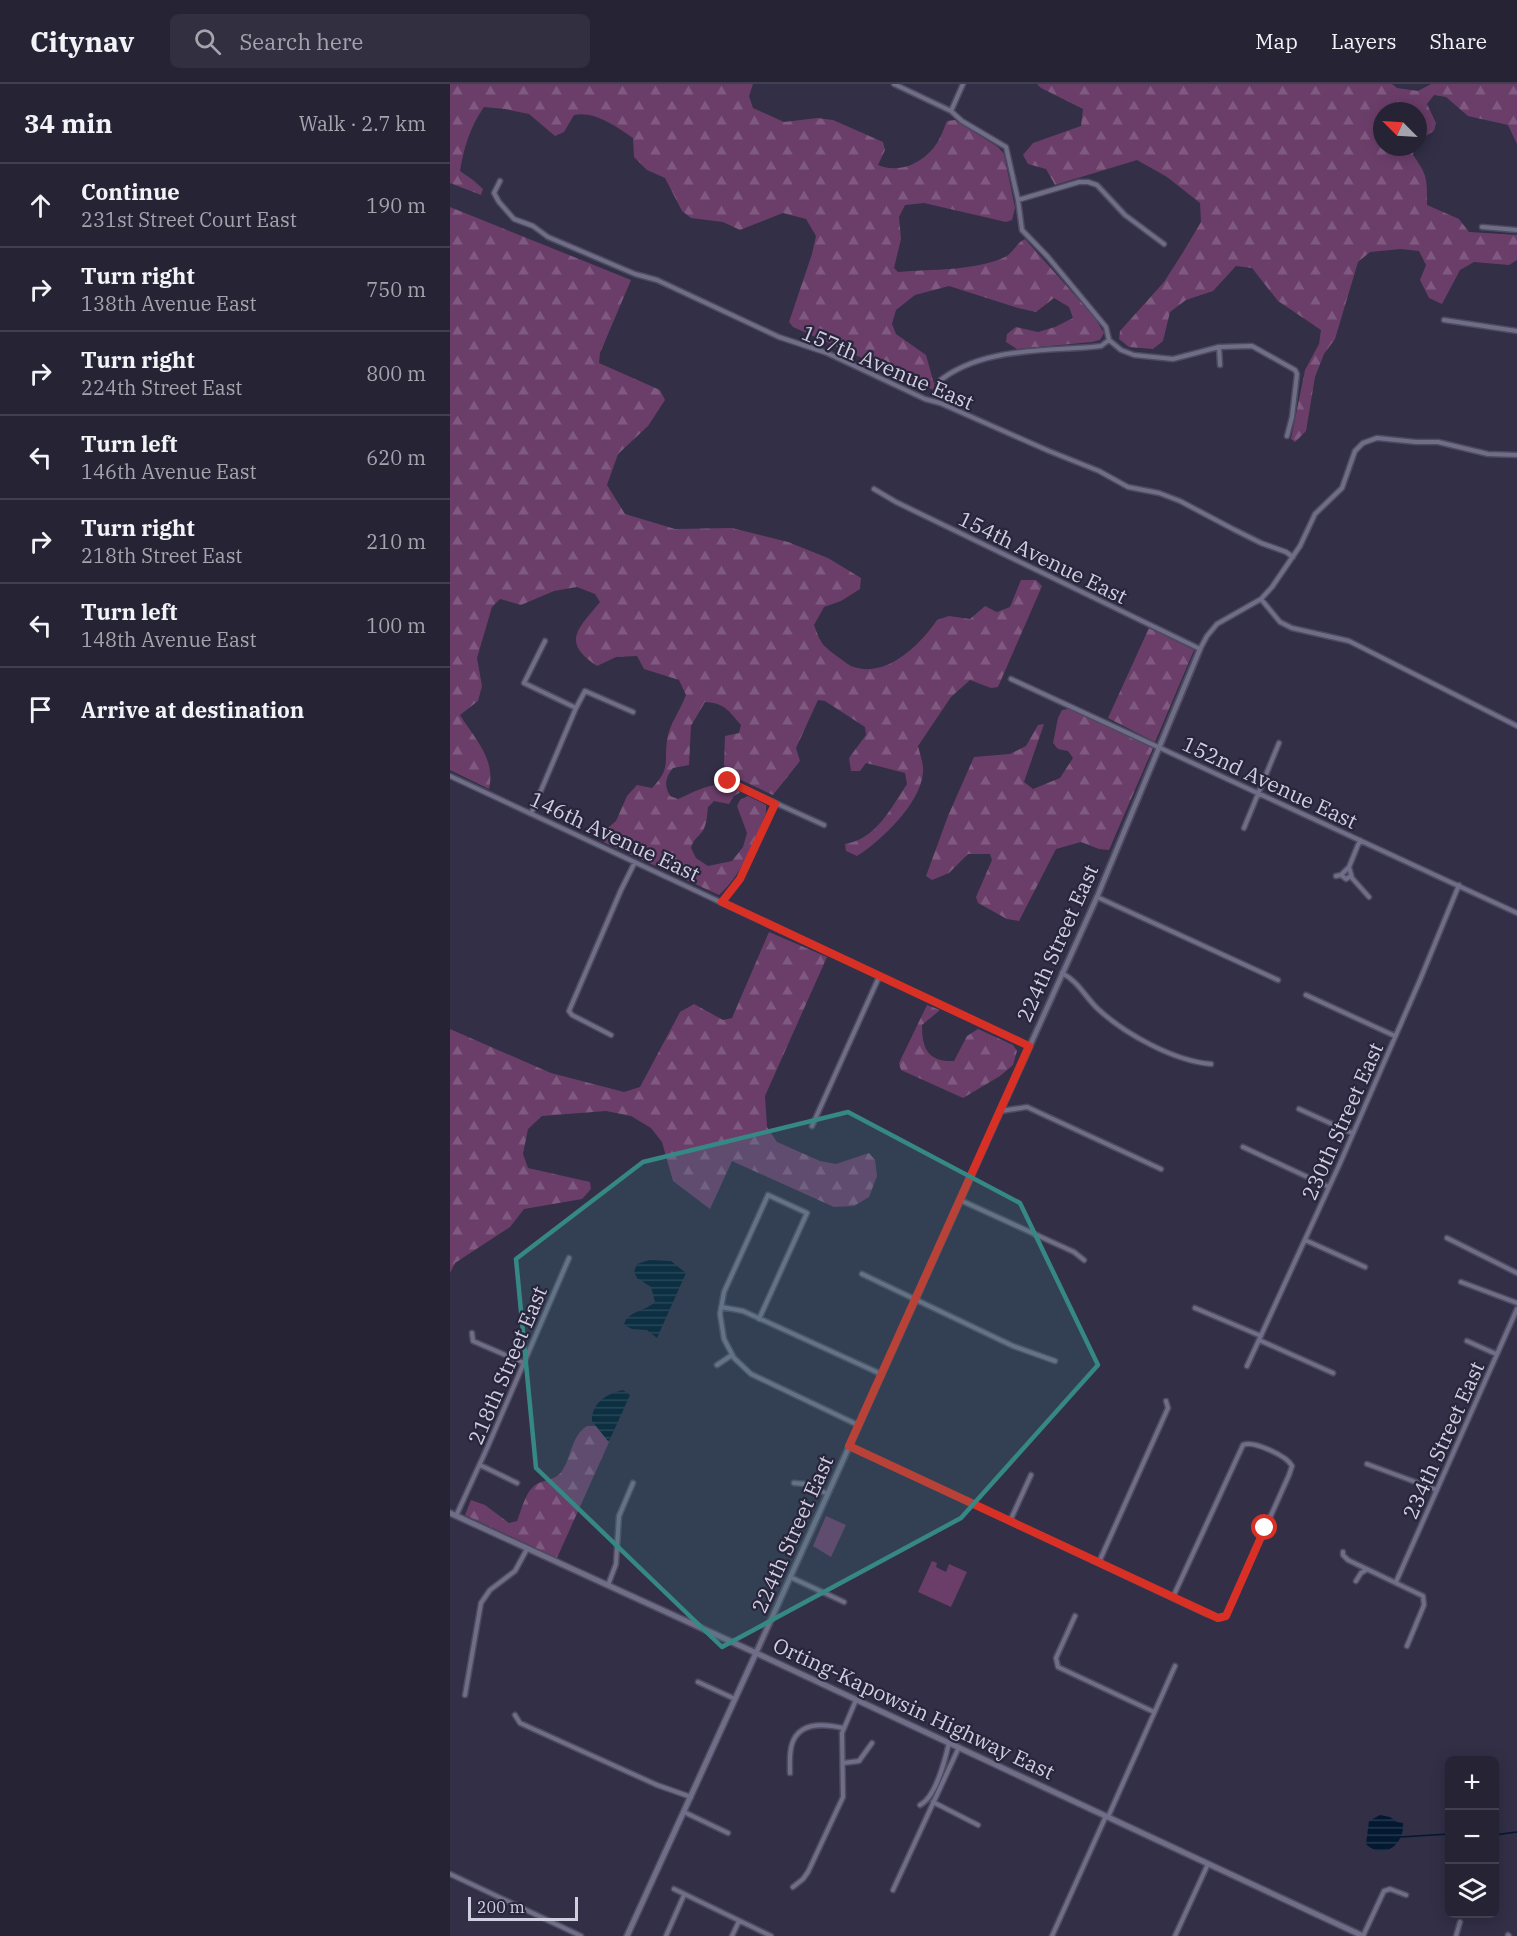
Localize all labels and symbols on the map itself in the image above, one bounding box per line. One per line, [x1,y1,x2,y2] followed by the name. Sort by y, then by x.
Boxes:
[1373,102,1427,156] north arrow
[798,318,978,416] street label: 157th Avenue East
[954,504,1132,610] street label: 154th Avenue East
[1178,729,1362,835] street label: 152nd Avenue East
[714,767,740,793] route end
[526,784,704,888] street label: 146th Avenue East
[1010,860,1104,1026] street label: 224th Street East
[1295,1038,1389,1204] street label: 230th Street East
[461,1282,553,1448] street label: 218th Street East
[1396,1357,1490,1523] street label: 234th Street East
[745,1451,839,1617] street label: 224th Street East
[1251,1514,1277,1540] route start
[769,1630,1059,1786] street label: Orting-Kapowsin Highway East
[468,1894,578,1922] scale bar

